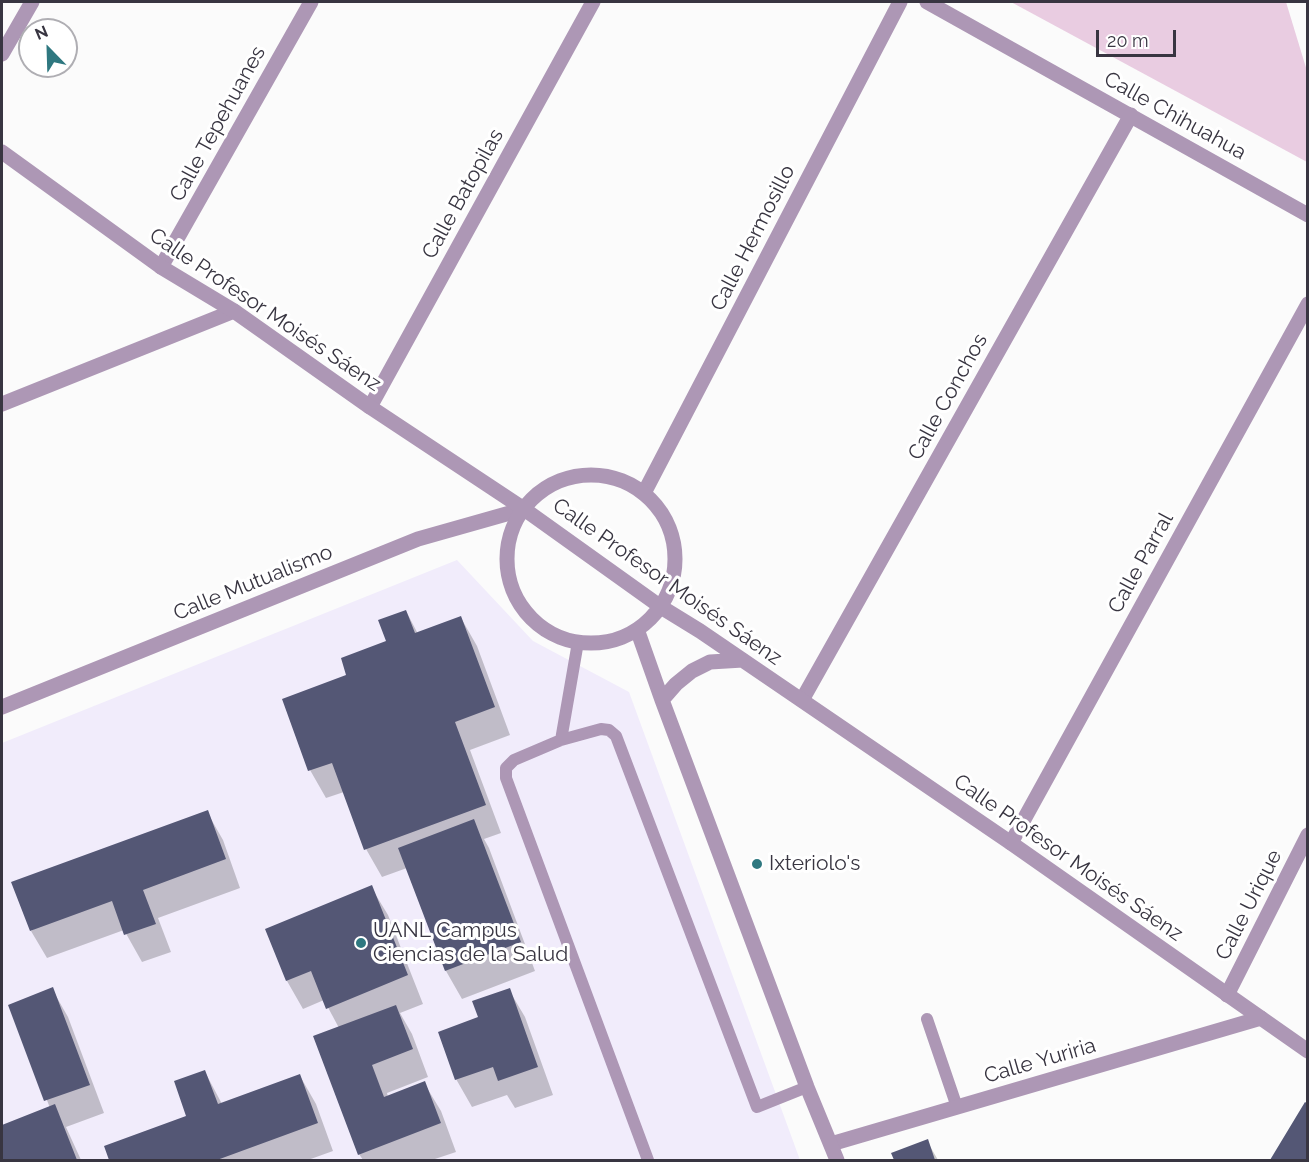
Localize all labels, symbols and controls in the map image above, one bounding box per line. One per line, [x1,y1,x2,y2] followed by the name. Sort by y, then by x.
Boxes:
[18,18,78,78] north arrow
[1099,18,1178,56] scale bar
[32,22,51,44] text: N
[1107,30,1149,51] text: 20 m
[165,42,271,206] street label: Calle Tepehuanes
[1100,67,1250,165] street label: Calle Chihuahua
[417,125,509,263] street label: Calle Batopilas
[705,161,801,315] street label: Calle Hermosillo
[144,223,386,397] street label: Calle Profesor Moisés Sáenz
[903,329,993,465] street label: Calle Conchos
[548,493,786,671] street label: Calle Profesor Moisés Sáenz
[1103,508,1179,618] street label: Calle Parral
[170,540,336,626] street label: Calle Mutualismo
[949,769,1187,947] street label: Calle Profesor Moisés Sáenz
[1210,846,1288,964] street label: Calle Urique
[769,851,860,877] place label: Ixteriolo's
[750,857,764,871] marker: Ixteriolo's
[373,918,568,968] place label: UANL Campus Ciencias de la Salud
[354,936,368,950] marker: UANL Campus Ciencias de la Salud
[981,1033,1099,1089] street label: Calle Yuriria

